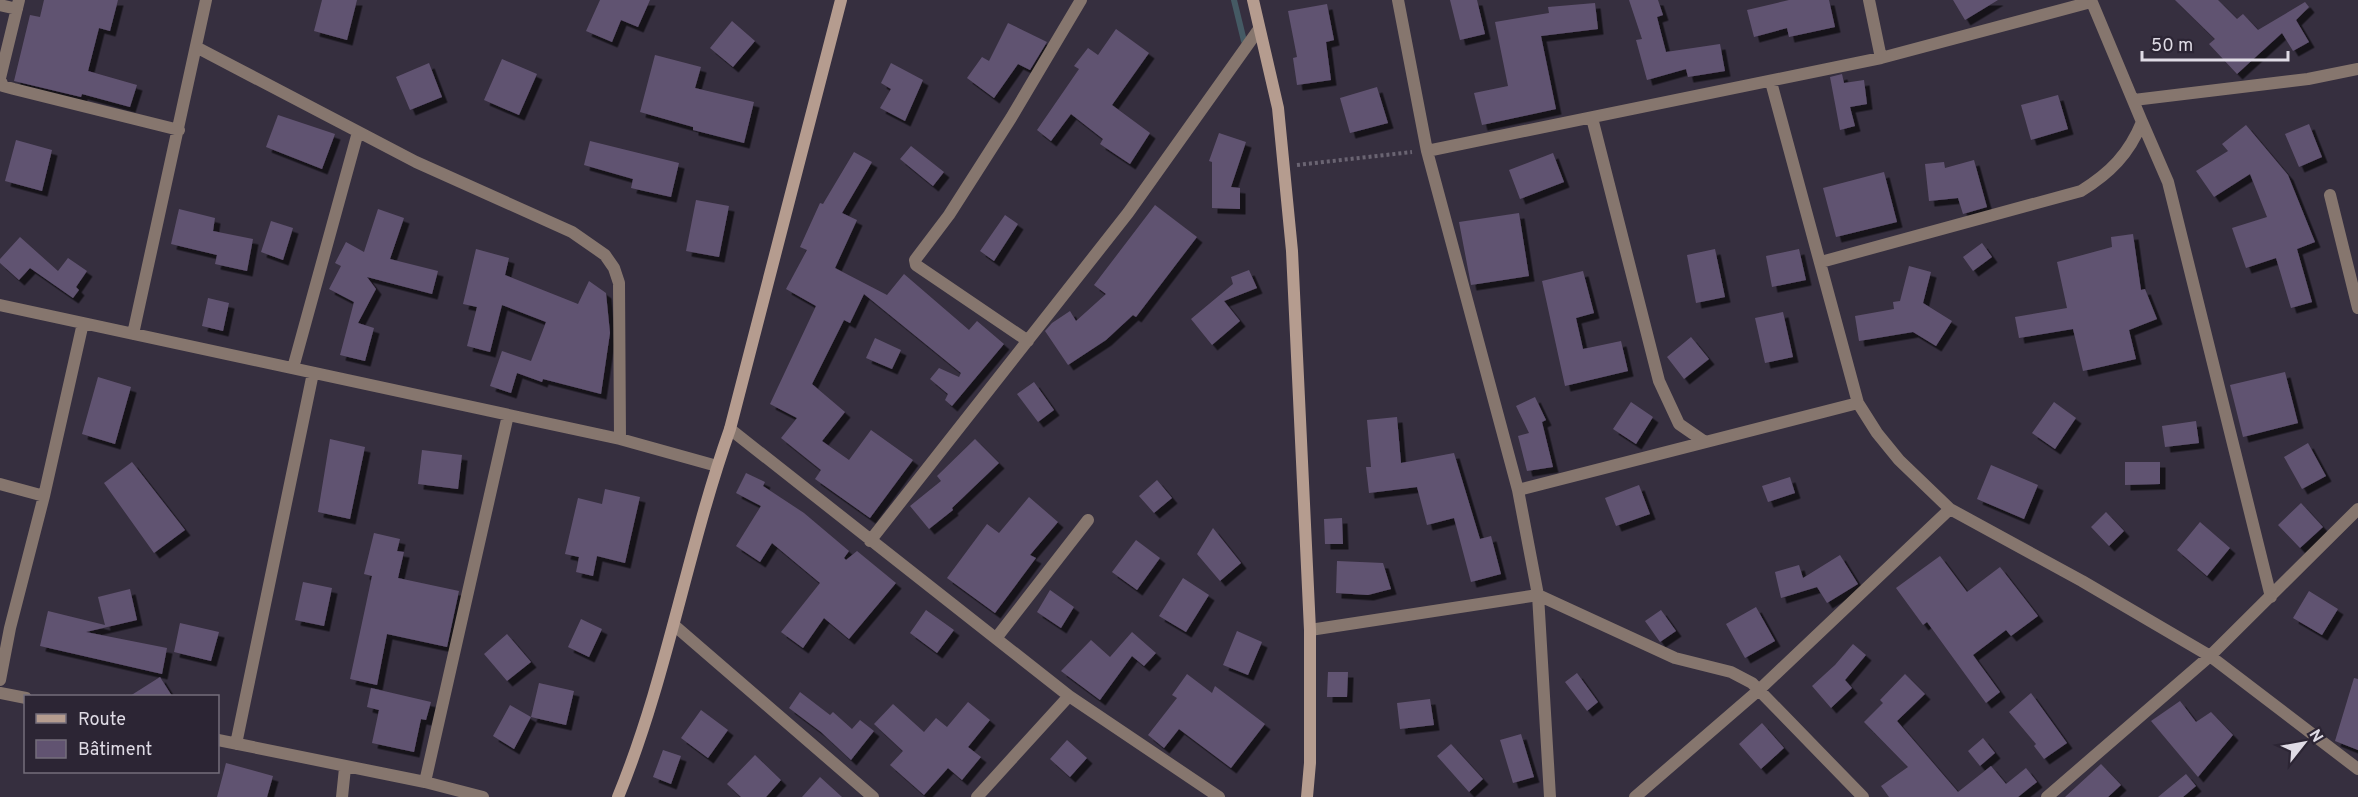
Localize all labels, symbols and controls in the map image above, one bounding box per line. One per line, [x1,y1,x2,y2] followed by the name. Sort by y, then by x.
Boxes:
[2142,24,2288,62] scale bar
[2151,35,2193,58] text: 50 m
[24,695,219,773] legend
[78,709,126,732] text: Route
[2274,713,2334,773] north arrow
[2304,726,2327,746] text: N
[78,739,152,762] text: Bâtiment

